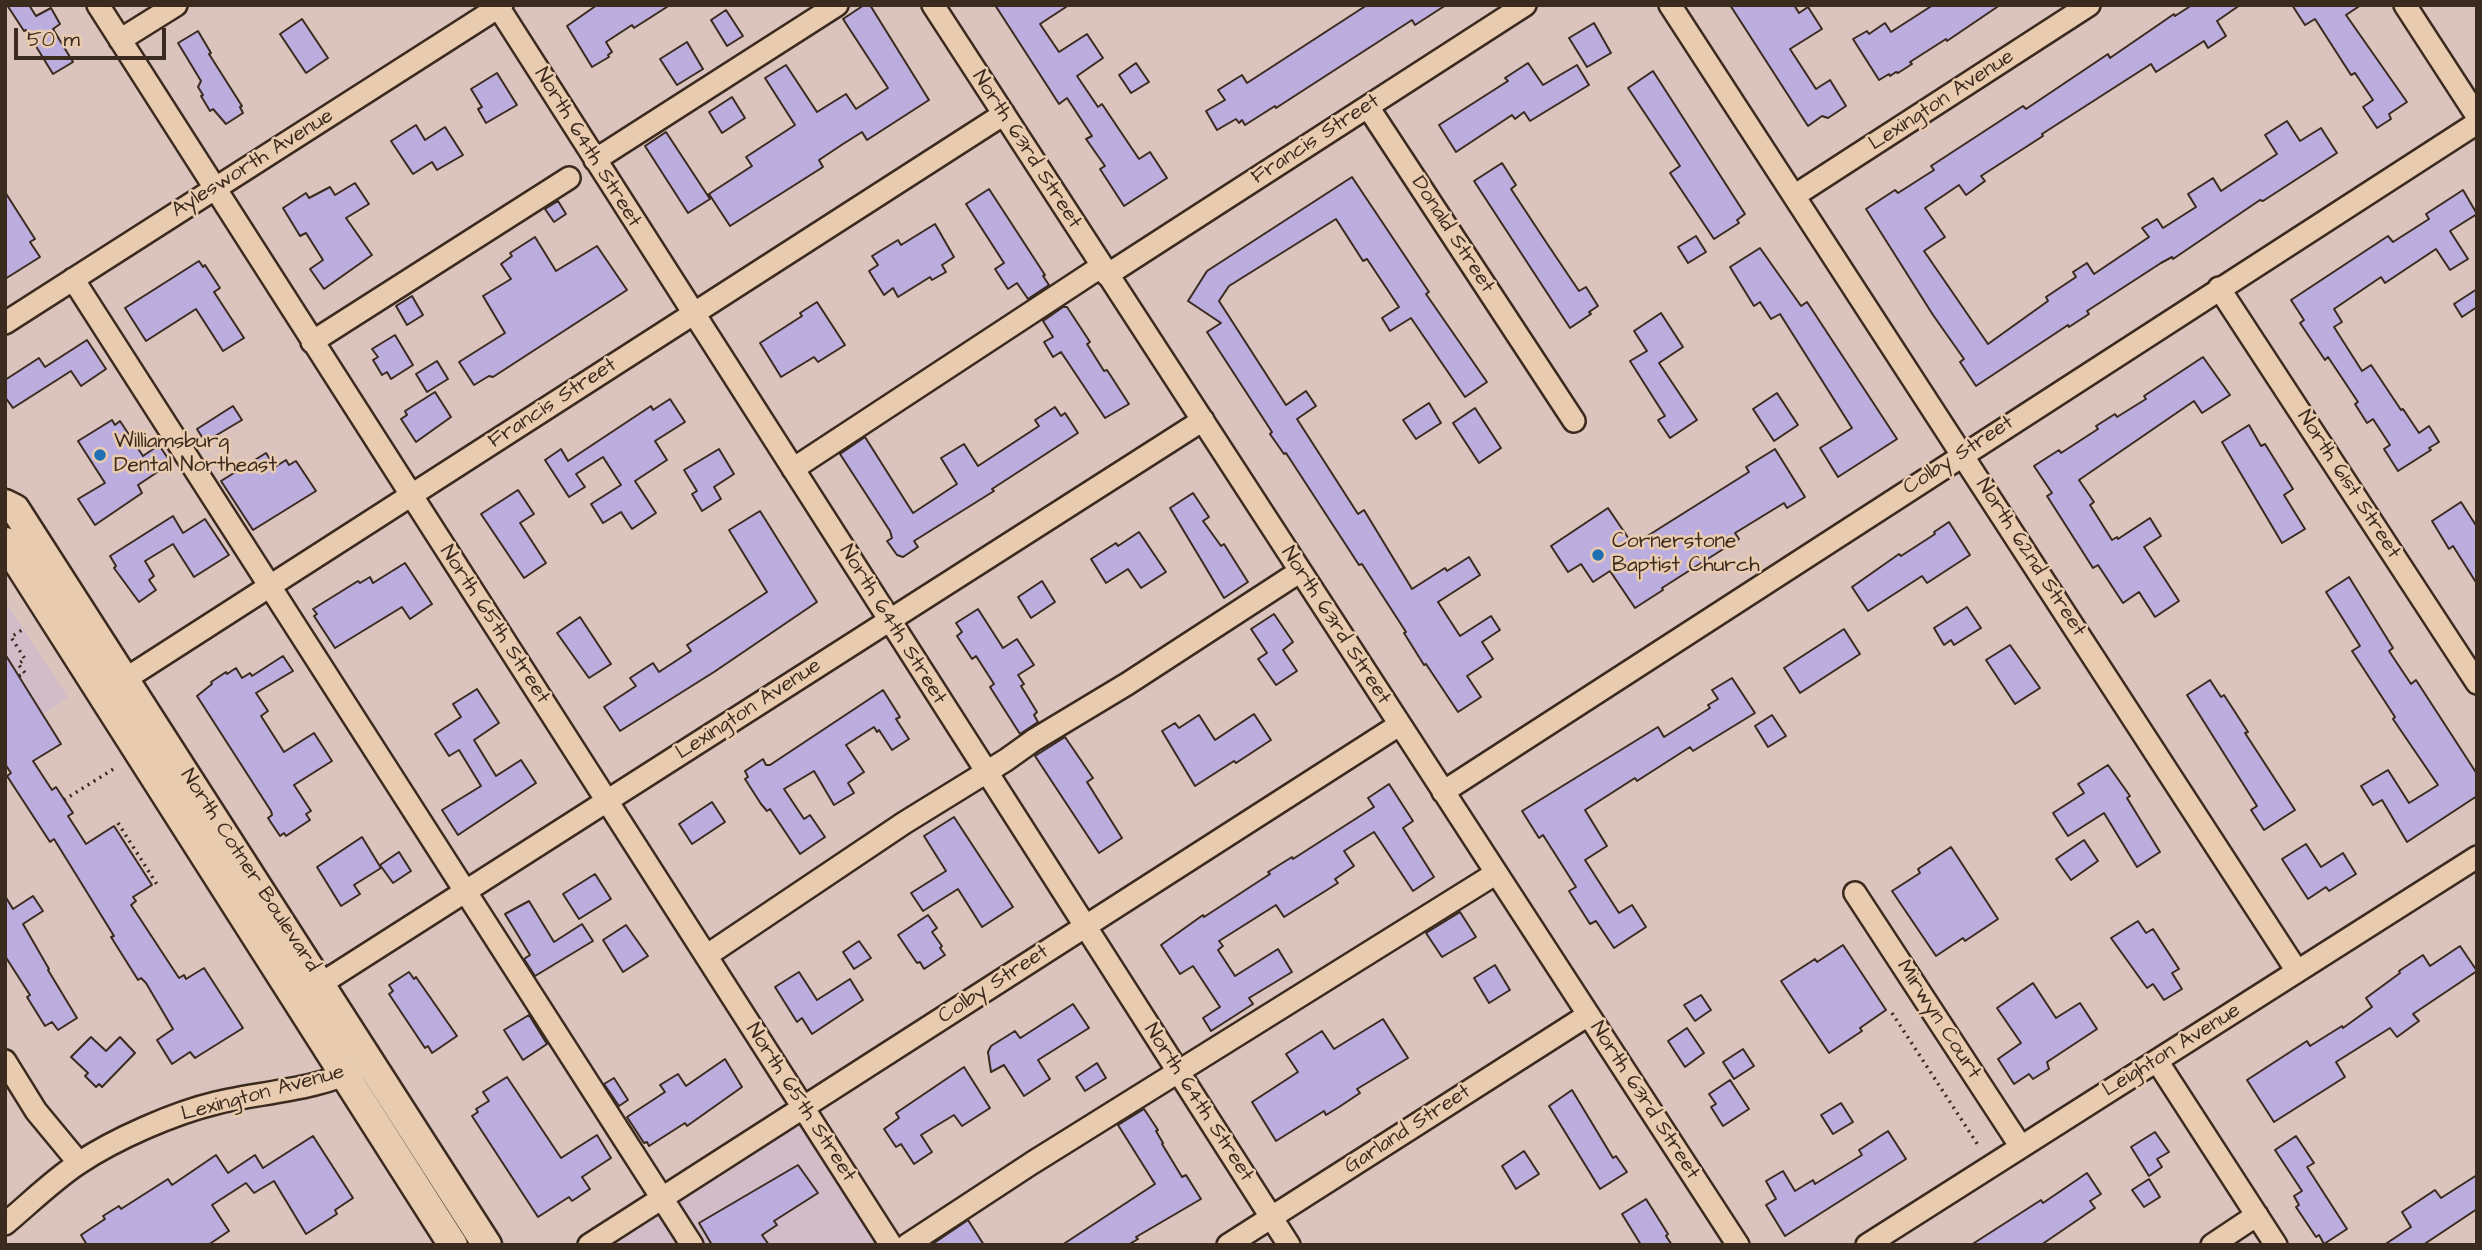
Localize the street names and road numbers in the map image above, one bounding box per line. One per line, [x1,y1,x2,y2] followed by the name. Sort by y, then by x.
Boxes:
[1865,45,2019,157] street label: Lexington Avenue
[528,64,646,232] street label: North 64th Street
[966,66,1086,234] street label: North 63rd Street
[1247,89,1385,191] street label: Francis Street
[167,104,339,224] street label: Aylesworth Avenue
[1405,172,1499,298] street label: Donald Street
[484,353,622,455] street label: Francis Street
[2291,406,2405,564] street label: North 61st Street
[1899,411,2019,501] street label: Colby Street
[1969,474,2091,642] street label: North 62nd Street
[433,541,555,709] street label: North 65th Street
[833,541,951,709] street label: North 64th Street
[1275,542,1395,710] street label: North 63rd Street
[672,654,826,766] street label: Lexington Avenue
[174,765,324,977] street label: North Cotner Boulevard
[934,940,1054,1030] street label: Colby Street
[1890,956,1986,1084] street label: Mirwyn Court
[2098,999,2246,1103] street label: Leighton Avenue
[1584,1017,1704,1185] street label: North 63rd Street
[739,1019,861,1187] street label: North 65th Street
[1137,1019,1259,1187] street label: North 64th Street
[179,1060,347,1128] street label: Lexington Avenue
[1340,1080,1476,1180] street label: Garland Street

